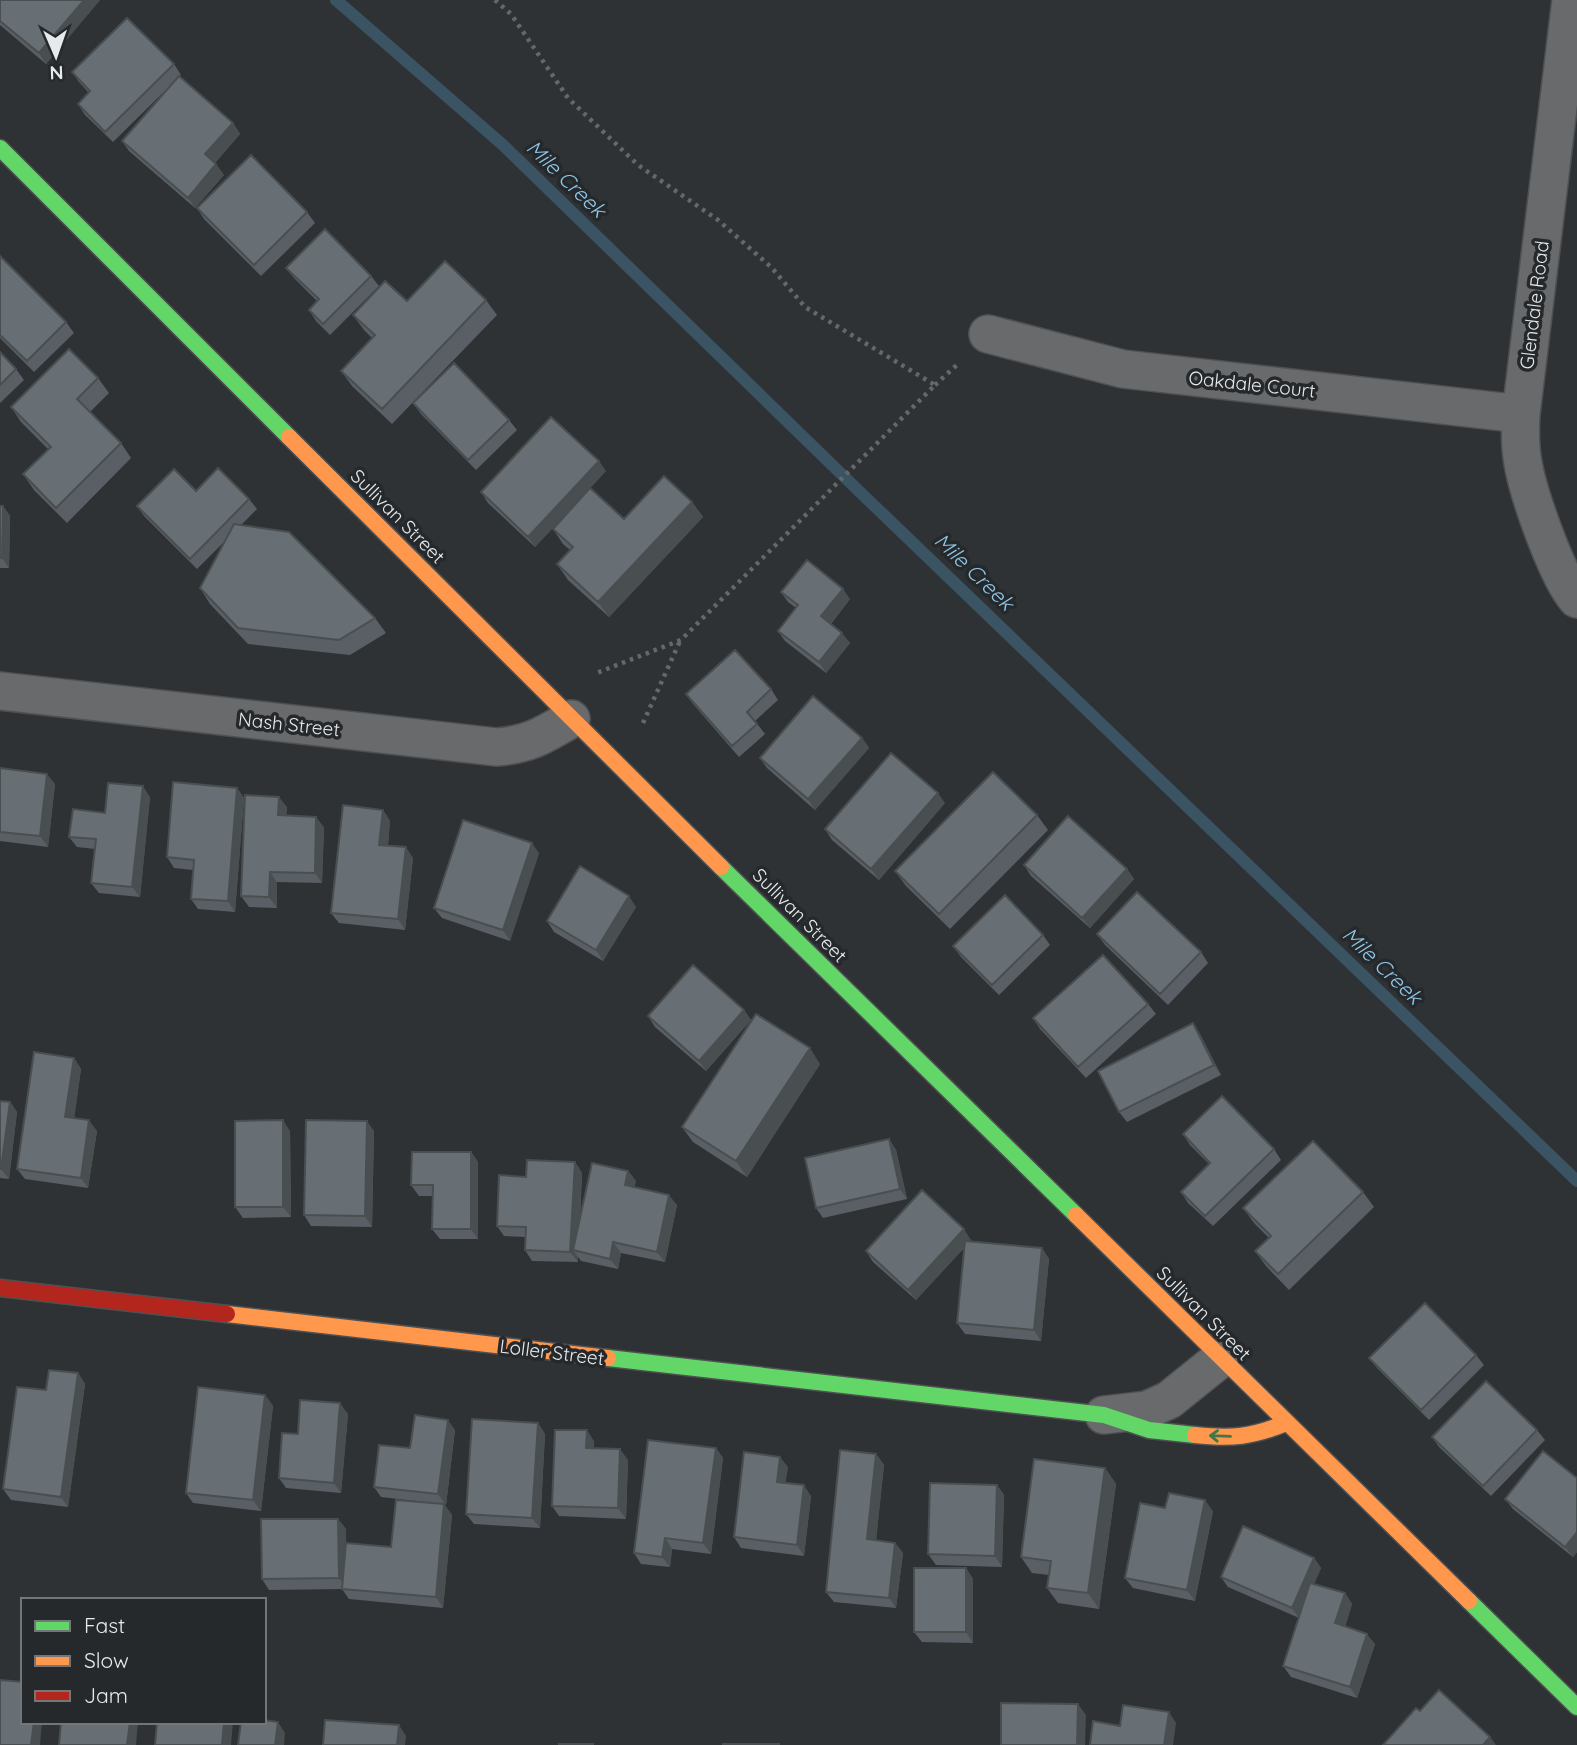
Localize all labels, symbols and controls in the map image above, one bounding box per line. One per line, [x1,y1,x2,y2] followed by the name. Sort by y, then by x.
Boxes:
[21,21,91,91] north arrow
[49,61,64,85] text: N
[522,134,613,224] water label: Mile Creek
[1514,239,1554,371] street label: Glendale Road
[1187,365,1317,403] street label: Oakdale Court
[346,464,450,568] street label: Sullivan Street
[930,527,1021,617] water label: Mile Creek
[237,707,341,741] street label: Nash Street
[748,863,852,967] street label: Sullivan Street
[1338,921,1429,1011] water label: Mile Creek
[1152,1261,1256,1365] street label: Sullivan Street
[498,1334,606,1370] street label: Loller Street
[1209,1430,1232,1443] one-way arrow
[21,1598,266,1724] legend
[84,1612,125,1638] text: Fast
[84,1647,129,1673] text: Slow
[84,1682,128,1708] text: Jam

